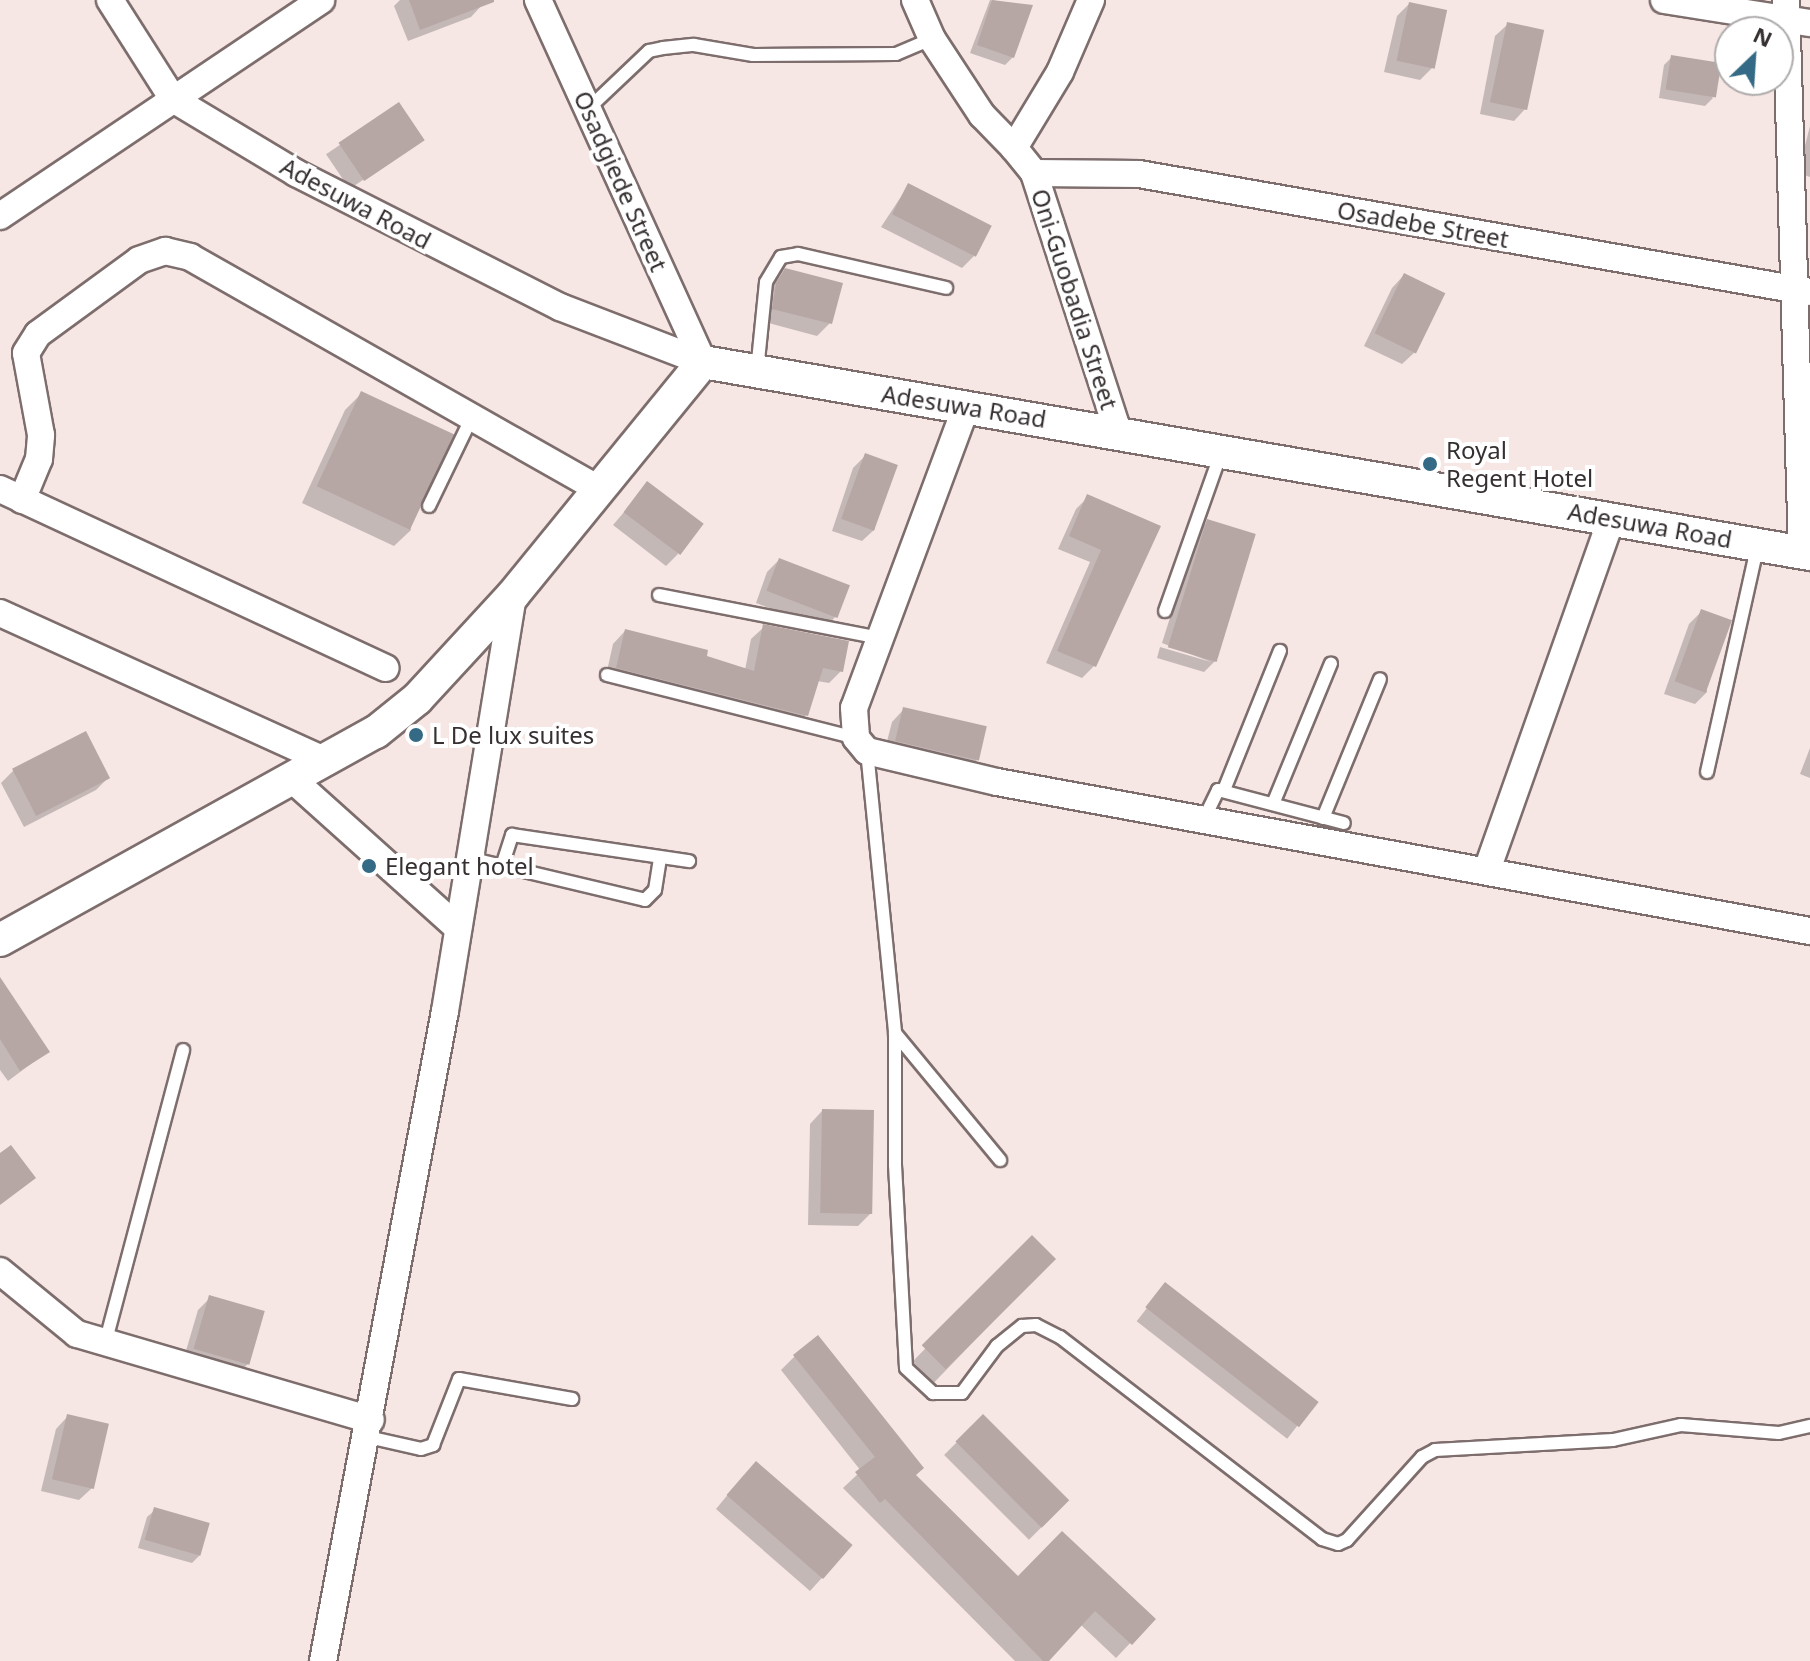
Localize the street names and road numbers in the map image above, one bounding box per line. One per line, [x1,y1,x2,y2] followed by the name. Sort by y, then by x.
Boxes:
[568,86,674,276] street label: Osadgiede Street
[276,151,436,255] street label: Adesuwa Road
[1026,185,1124,413] street label: Oni-Guobadia Street
[1335,195,1511,253] street label: Osadebe Street
[880,379,1048,433] street label: Adesuwa Road
[1566,496,1734,554] street label: Adesuwa Road

